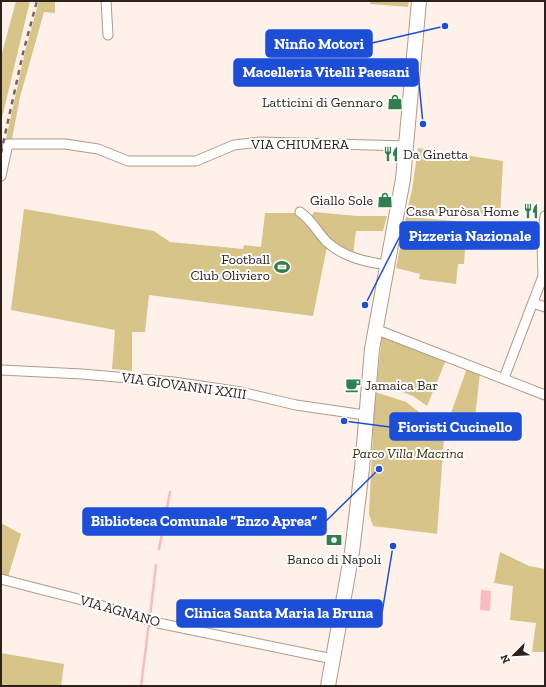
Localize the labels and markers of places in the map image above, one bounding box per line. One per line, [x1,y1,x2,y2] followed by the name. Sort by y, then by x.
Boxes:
[266,30,372,57] callout: Ninfio Motori
[234,59,418,86] callout: Macelleria Vitelli Paesani
[386,93,404,111] shop icon: Latticini di Gennaro
[262,94,383,111] place label: Latticini di Gennaro
[382,145,400,163] restaurant icon: Da Ginetta
[403,146,468,163] place label: Da Ginetta
[376,191,394,209] shop icon: Giallo Sole
[310,192,373,209] place label: Giallo Sole
[522,202,540,220] restaurant icon: Casa Puròsa Home
[406,203,519,220] place label: Casa Puròsa Home
[400,222,539,249] callout: Pizzeria Nazionale
[191,251,270,284] place label: Football Club Oliviero
[273,258,291,276] sports icon: Football Club Oliviero
[344,376,362,394] cafe icon: Jamaica Bar
[365,377,438,394] place label: Jamaica Bar
[390,413,521,440] callout: Fioristi Cucinello
[83,508,326,535] callout: Biblioteca Comunale “Enzo Aprea”
[325,531,343,549] bank icon: Banco di Napoli
[287,551,381,568] place label: Banco di Napoli
[177,600,382,627] callout: Clinica Santa Maria la Bruna

